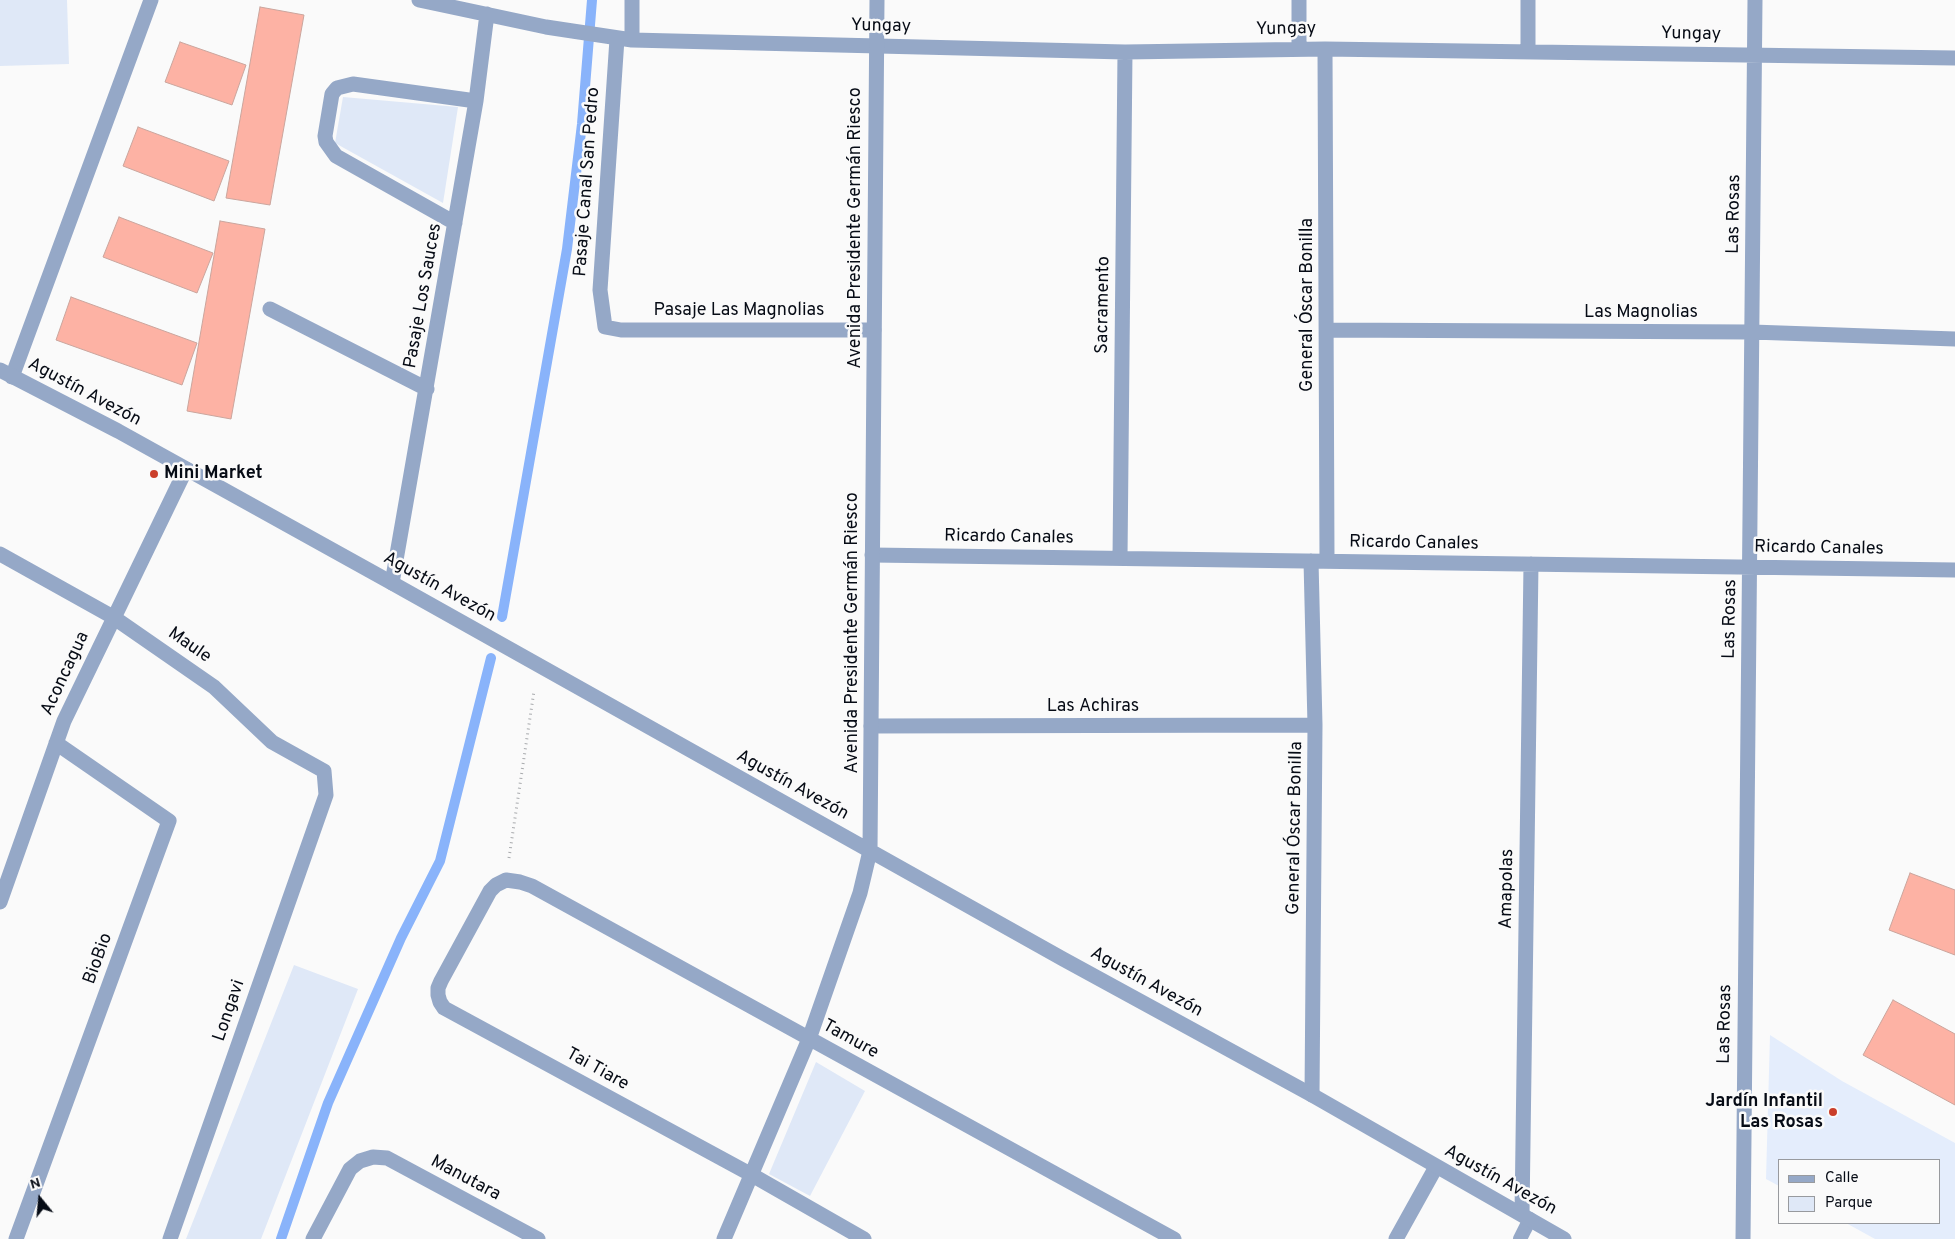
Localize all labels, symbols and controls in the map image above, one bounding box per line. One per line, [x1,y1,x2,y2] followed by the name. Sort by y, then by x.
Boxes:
[851,16,911,38] street label: Yungay
[1256,19,1316,41] street label: Yungay
[1661,24,1721,46] street label: Yungay
[571,86,605,278] street label: Pasaje Canal San Pedro
[845,87,867,369] street label: Avenida Presidente Germán Riesco
[1724,174,1746,254] street label: Las Rosas
[1297,218,1319,392] street label: General Óscar Bonilla
[401,222,447,370] street label: Pasaje Los Sauces
[1092,256,1116,354] street label: Sacramento
[654,300,824,322] street label: Pasaje Las Magnolias
[1584,302,1698,324] street label: Las Magnolias
[24,354,144,432] street label: Agustín Avezón
[164,463,263,485] place label: Mini Market
[148,468,160,480] marker: Mini Market
[842,492,864,774] street label: Avenida Presidente Germán Riesco
[944,526,1074,550] street label: Ricardo Canales
[1349,532,1479,556] street label: Ricardo Canales
[1754,537,1884,561] street label: Ricardo Canales
[379,548,499,628] street label: Agustín Avezón
[1720,579,1742,659] street label: Las Rosas
[163,623,215,669] street label: Maule
[37,629,95,719] street label: Aconcagua
[1047,696,1139,718] street label: Las Achiras
[1284,741,1308,915] street label: General Óscar Bonilla
[732,746,852,826] street label: Agustín Avezón
[1497,849,1519,929] street label: Amapolas
[80,930,118,988] street label: BioBio
[1086,943,1206,1023] street label: Agustín Avezón
[209,977,251,1045] street label: Longavi
[1715,984,1737,1064] street label: Las Rosas
[818,1016,882,1064] street label: Tamure
[562,1044,632,1096] street label: Tai Tiare
[1705,1091,1823,1134] place label: Jardín Infantil Las Rosas
[1827,1106,1839,1118] marker: Jardín Infantil Las Rosas
[1440,1141,1560,1221] street label: Agustín Avezón
[426,1152,504,1206] street label: Manutara
[1778,1159,1940,1224] legend
[1825,1169,1859,1188] text: Calle
[15,1174,65,1224] north arrow
[28,1175,43,1194] text: N
[1825,1194,1873,1213] text: Parque

